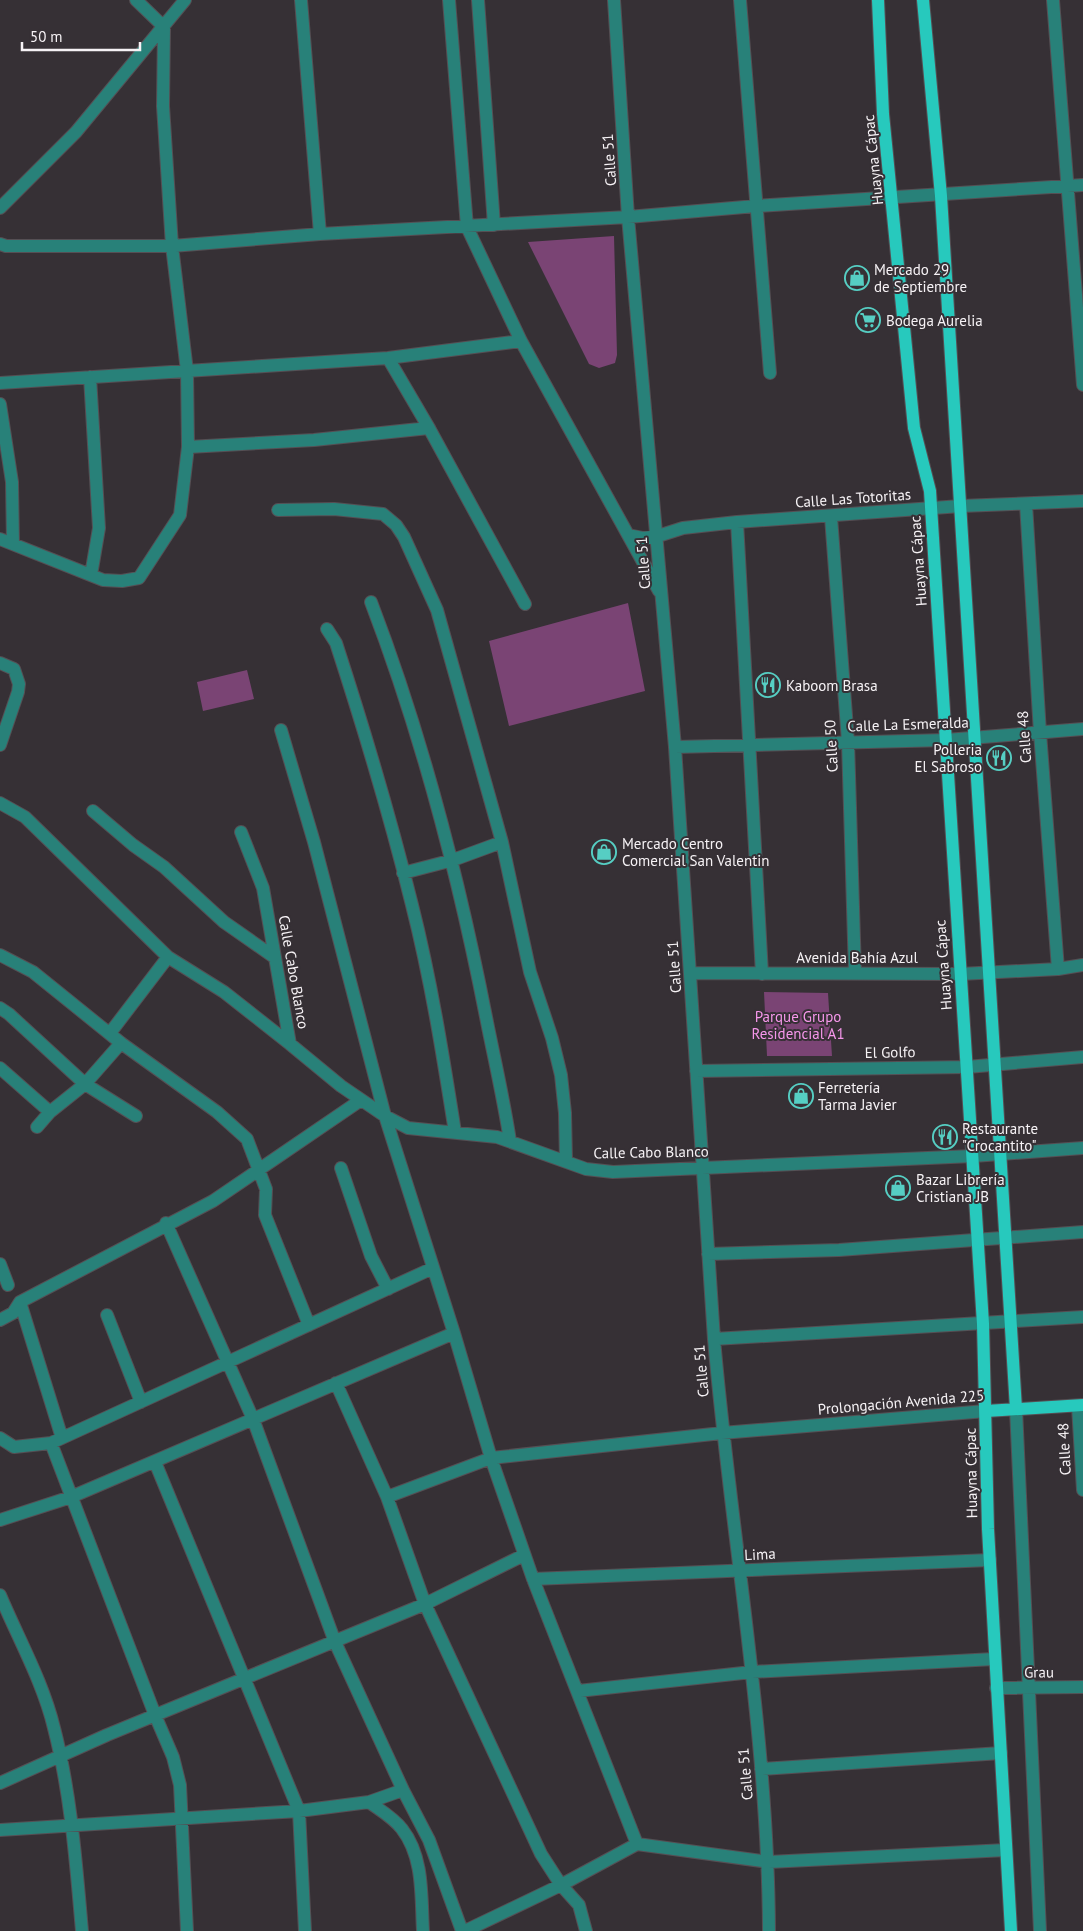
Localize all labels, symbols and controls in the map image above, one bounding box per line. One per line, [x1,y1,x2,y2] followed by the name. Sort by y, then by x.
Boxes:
[22,20,140,52] scale bar
[30,27,63,46] text: 50 m
[859,114,887,206] street label: Huayna Cápac
[598,133,620,187] street label: Calle 51
[874,260,967,296] place label: Mercado 29 de Septiembre
[844,265,870,291] shop icon: Mercado 29 de Septiembre
[855,307,881,333] supermarket icon: Bodega Aurelia
[886,311,983,330] place label: Bodega Aurelia
[794,484,912,512] street label: Calle Las Totoritas
[905,515,931,607] street label: Huayna Cápac
[632,536,654,590] street label: Calle 51
[755,672,781,698] restaurant icon: Kaboom Brasa
[786,676,878,695] place label: Kaboom Brasa
[1013,710,1035,764] street label: Calle 48
[847,712,969,736] street label: Calle La Esmeralda
[820,719,842,773] street label: Calle 50
[915,740,982,776] place label: Polleria El Sabroso
[986,745,1012,771] restaurant icon: Polleria El Sabroso
[622,834,769,870] place label: Mercado Centro Comercial San Valentin
[591,839,617,865] shop icon: Mercado Centro Comercial San Valentin
[275,914,313,1030] street label: Calle Cabo Blanco
[930,919,956,1011] street label: Huayna Cápac
[663,940,685,994] street label: Calle 51
[796,948,918,967] street label: Avenida Bahía Azul
[751,1007,845,1043] park label: Parque Grupo Residencial A1
[864,1042,916,1062] street label: El Golfo
[818,1078,897,1114] place label: Ferretería Tarma Javier
[788,1083,814,1109] shop icon: Ferretería Tarma Javier
[962,1119,1038,1155] place label: Restaurante "Crocantito"
[932,1124,958,1150] restaurant icon: Restaurante "Crocantito"
[593,1141,709,1163] street label: Calle Cabo Blanco
[916,1170,1005,1206] place label: Bazar Librería Cristiana JB
[885,1175,911,1201] shop icon: Bazar Librería Cristiana JB
[689,1344,713,1398] street label: Calle 51
[817,1385,985,1419] street label: Prolongación Avenida 225
[1053,1422,1075,1476] street label: Calle 48
[961,1427,981,1518] street label: Huayna Cápac
[744,1544,776,1564] street label: Lima
[1024,1662,1054,1682] street label: Grau
[733,1747,757,1801] street label: Calle 51

